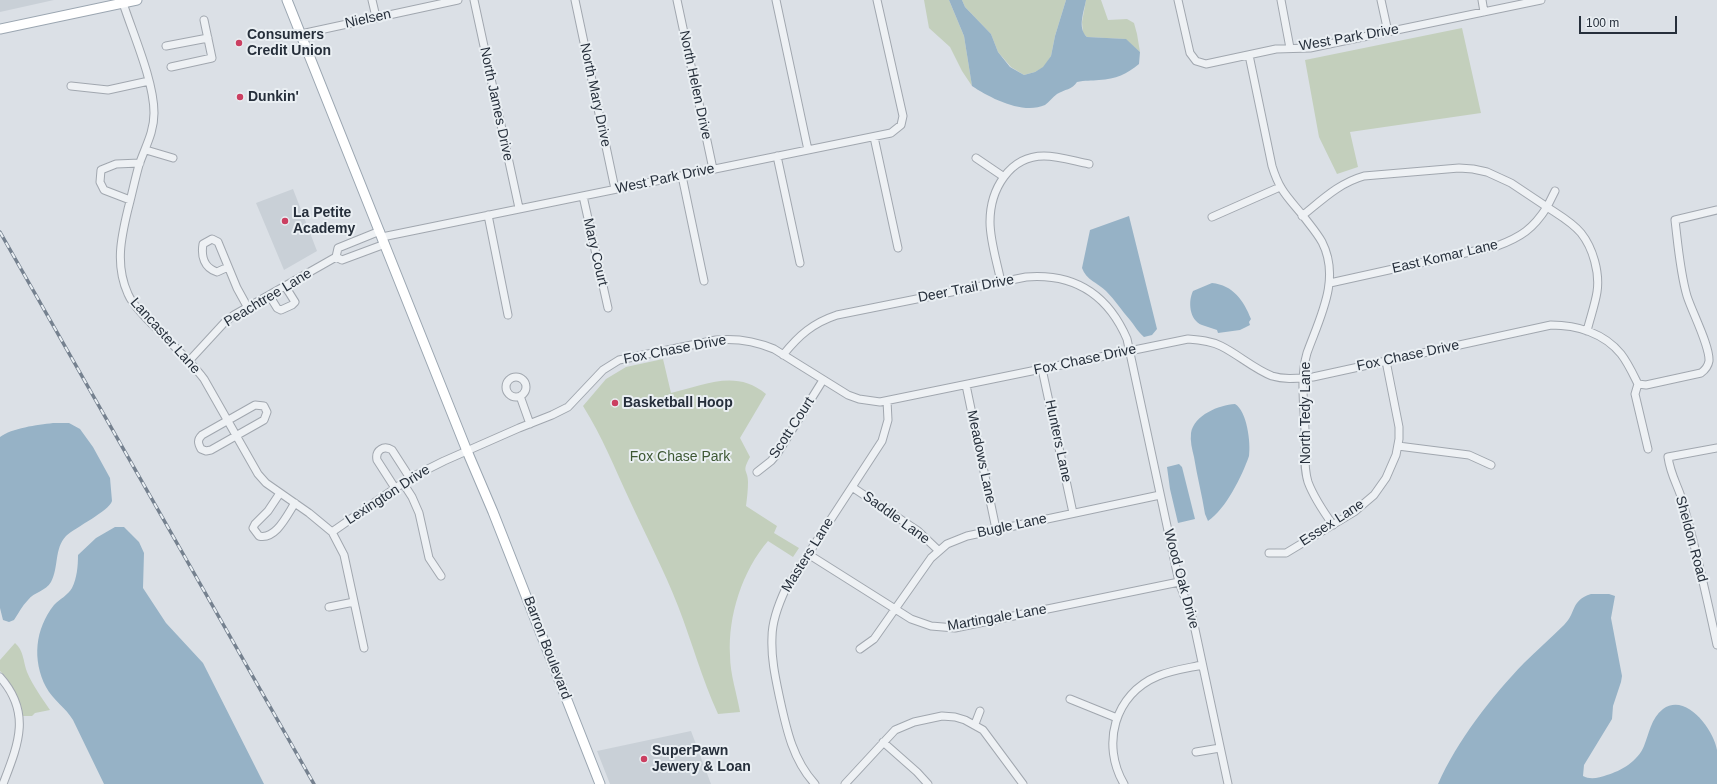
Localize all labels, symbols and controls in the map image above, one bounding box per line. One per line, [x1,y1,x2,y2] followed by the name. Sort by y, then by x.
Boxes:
[343,6,393,32] street label: Nielsen
[1581,8,1679,34] scale bar
[1586,16,1619,30] text: 100 m
[1298,21,1400,55] street label: West Park Drive
[247,27,331,60] place label: Consumers Credit Union
[675,29,715,141] street label: North Helen Drive
[234,38,244,48] marker: Consumers Credit Union
[576,42,614,148] street label: North Mary Drive
[476,46,516,162] street label: North James Drive
[248,89,299,105] place label: Dunkin'
[235,92,245,102] marker: Dunkin'
[614,160,716,198] street label: West Park Drive
[293,205,355,238] place label: La Petite Academy
[280,216,290,226] marker: La Petite Academy
[579,216,611,288] street label: Mary Court
[1390,237,1500,277] street label: East Komar Lane
[221,265,315,331] street label: Peachtree Lane
[917,271,1015,307] street label: Deer Trail Drive
[126,295,204,377] street label: Lancaster Lane
[622,332,728,368] street label: Fox Chase Drive
[1355,337,1461,375] street label: Fox Chase Drive
[1032,341,1138,379] street label: Fox Chase Drive
[1298,362,1314,464] street label: North Tedy Lane
[766,394,818,462] street label: Scott Court
[623,395,733,411] place label: Basketball Hoop
[610,398,620,408] marker: Basketball Hoop
[1041,398,1075,484] street label: Hunters Lane
[963,409,999,505] street label: Meadows Lane
[630,449,730,465] park label: Fox Chase Park
[343,461,433,529] street label: Lexington Drive
[859,488,933,548] street label: Saddle Lane
[1671,494,1711,584] street label: Sheldon Road
[1297,496,1367,550] street label: Essex Lane
[976,510,1048,542] street label: Bugle Lane
[778,515,838,595] street label: Masters Lane
[1160,527,1202,631] street label: Wood Oak Drive
[520,594,574,702] street label: Barron Boulevard
[946,601,1048,635] street label: Martingale Lane
[652,743,751,776] place label: SuperPawn Jewery & Loan
[639,754,649,764] marker: SuperPawn Jewery & Loan

